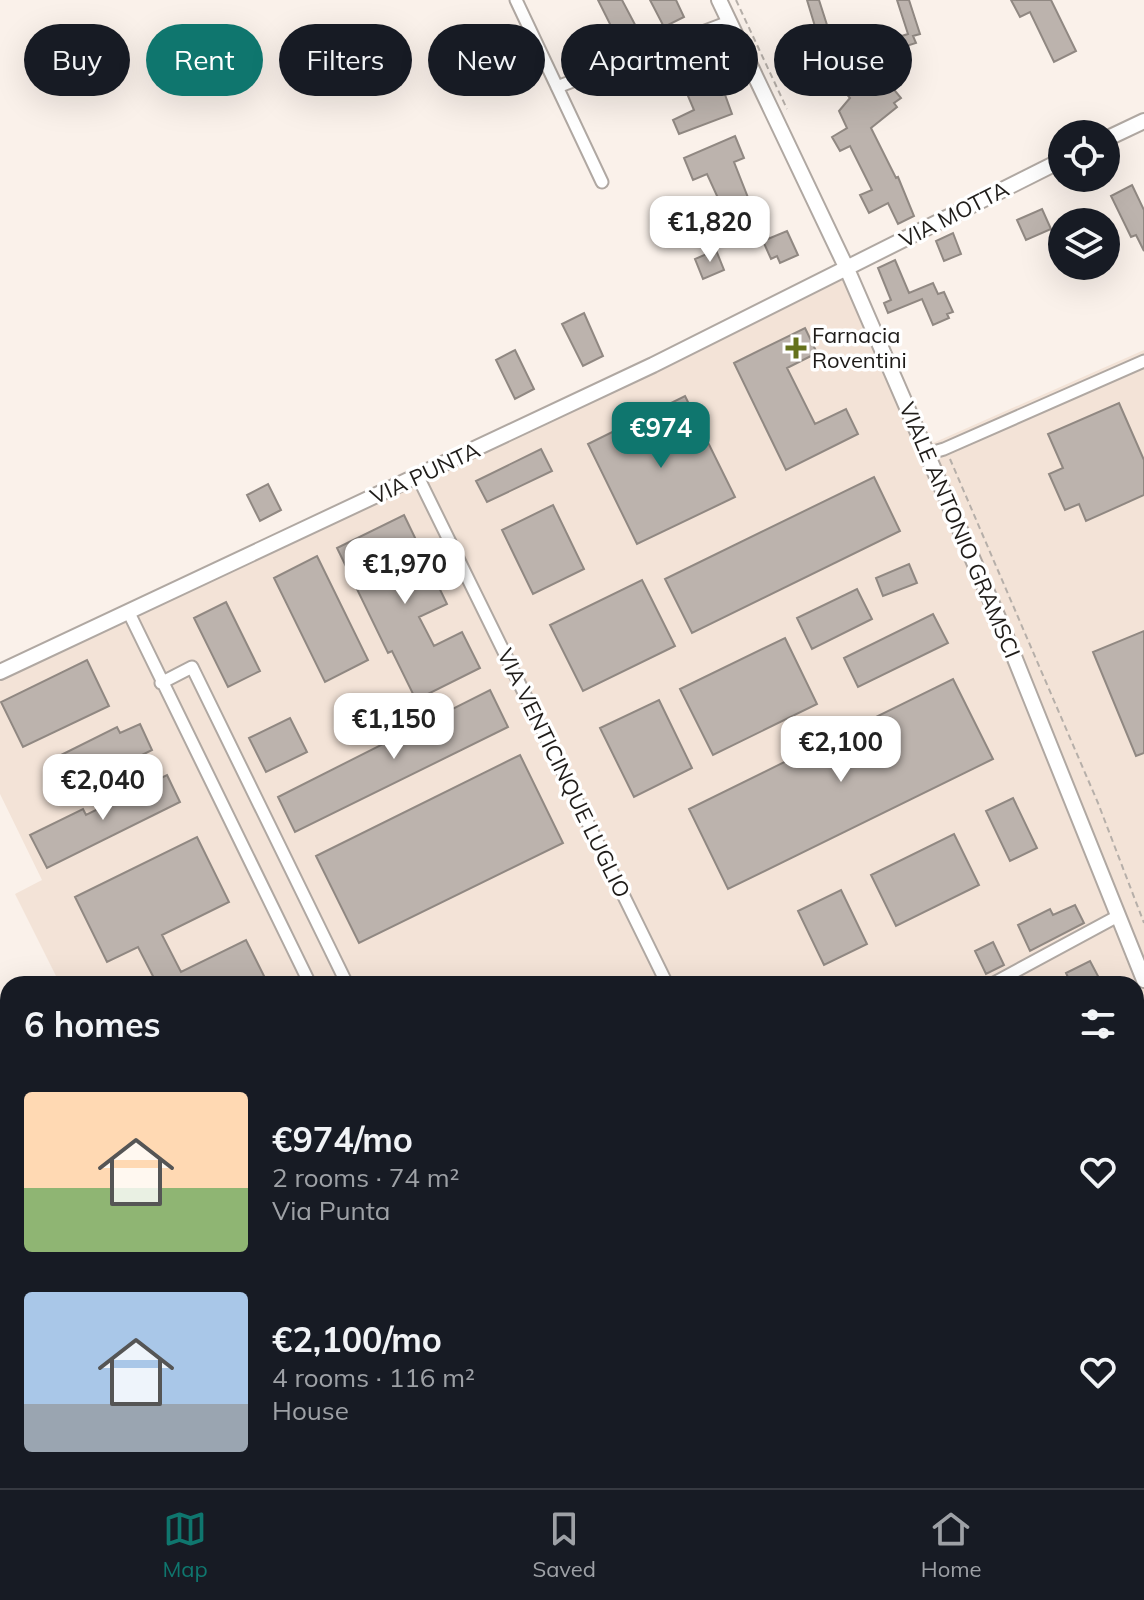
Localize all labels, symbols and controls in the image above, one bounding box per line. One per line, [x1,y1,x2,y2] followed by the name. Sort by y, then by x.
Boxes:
[24,24,130,96] chip: Buy
[146,24,263,96] chip: Rent
[279,24,412,96] chip: Filters
[428,24,545,96] chip: New
[561,24,758,96] chip: Apartment
[774,24,912,96] chip: House
[1048,120,1120,280] map controls
[1048,120,1120,192] button: locate
[895,174,1013,254] street label: VIA MOTTA
[645,196,775,264] pin: €1,820
[668,205,752,238] text: €1,820
[1048,208,1120,280] button: layers
[812,321,907,374] place label: Farnacia Roventini
[787,339,805,357] marker: Farnacia Roventini
[893,398,1027,662] street label: VIALE ANTONIO GRAMSCI
[614,402,708,470] pin: €974
[630,411,692,444] text: €974
[366,435,484,511] street label: VIA PUNTA
[340,538,470,606] pin: €1,970
[363,547,447,580] text: €1,970
[491,644,637,902] street label: VIA VENTICINQUE LUGLIO
[329,693,459,761] pin: €1,150
[352,702,436,735] text: €1,150
[776,716,906,784] pin: €2,100
[799,725,883,758] text: €2,100
[38,754,168,822] pin: €2,040
[61,763,145,796] text: €2,040
[1076,1002,1120,1046] icon: filters
[24,1003,161,1046] text: 6 homes
[272,1118,413,1161] text: €974/mo
[88,1124,184,1220] icon: home
[1076,1150,1120,1194] icon: heart
[272,1161,459,1194] text: 2 rooms · 74 m²
[272,1194,390,1227] text: Via Punta
[272,1318,442,1361] text: €2,100/mo
[88,1324,184,1420] icon: home
[1076,1350,1120,1394] icon: heart
[272,1361,475,1394] text: 4 rooms · 116 m²
[272,1394,349,1427] text: House
[162,1507,208,1583] tab: Map
[533,1507,596,1583] tab: Saved
[921,1507,982,1583] tab: Home

